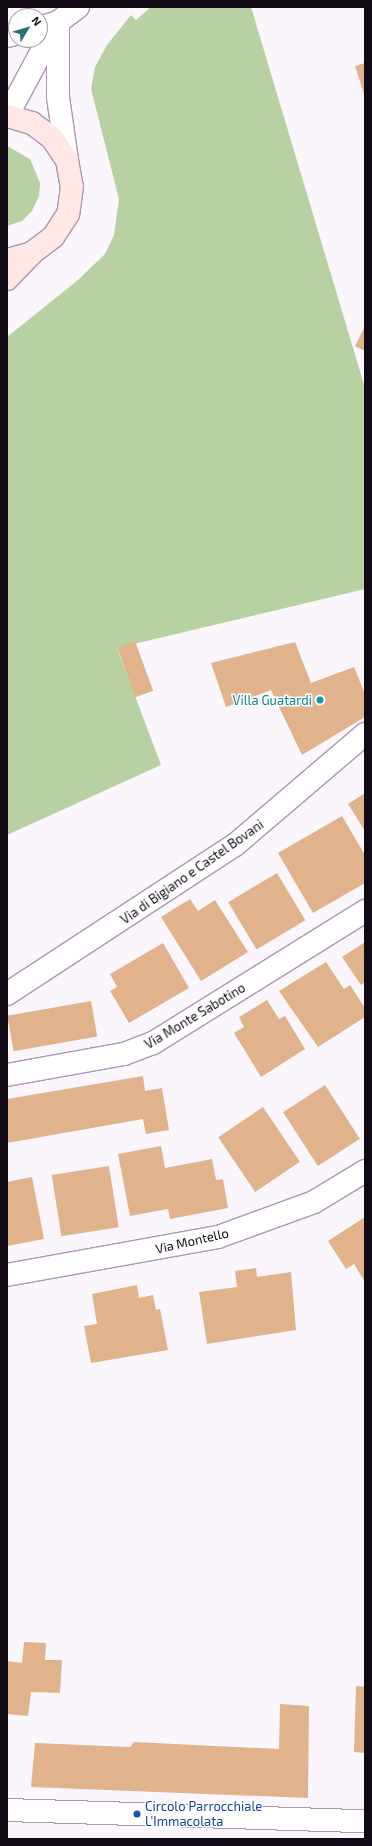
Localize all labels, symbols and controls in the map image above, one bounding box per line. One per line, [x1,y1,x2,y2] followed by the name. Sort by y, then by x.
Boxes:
[8,8,48,48] north arrow
[29,14,45,28] text: N
[233,692,312,708] place label: Villa Guatardi
[315,695,325,705] marker: Villa Guatardi
[117,816,267,928] street label: Via di Bigiano e Castel Bovani
[142,980,248,1052] street label: Via Monte Sabotino
[154,1225,230,1257] street label: Via Montello
[145,1799,262,1830] place label: Circolo Parrocchiale L'Immacolata
[132,1809,142,1819] marker: Circolo Parrocchiale L'Immacolata

